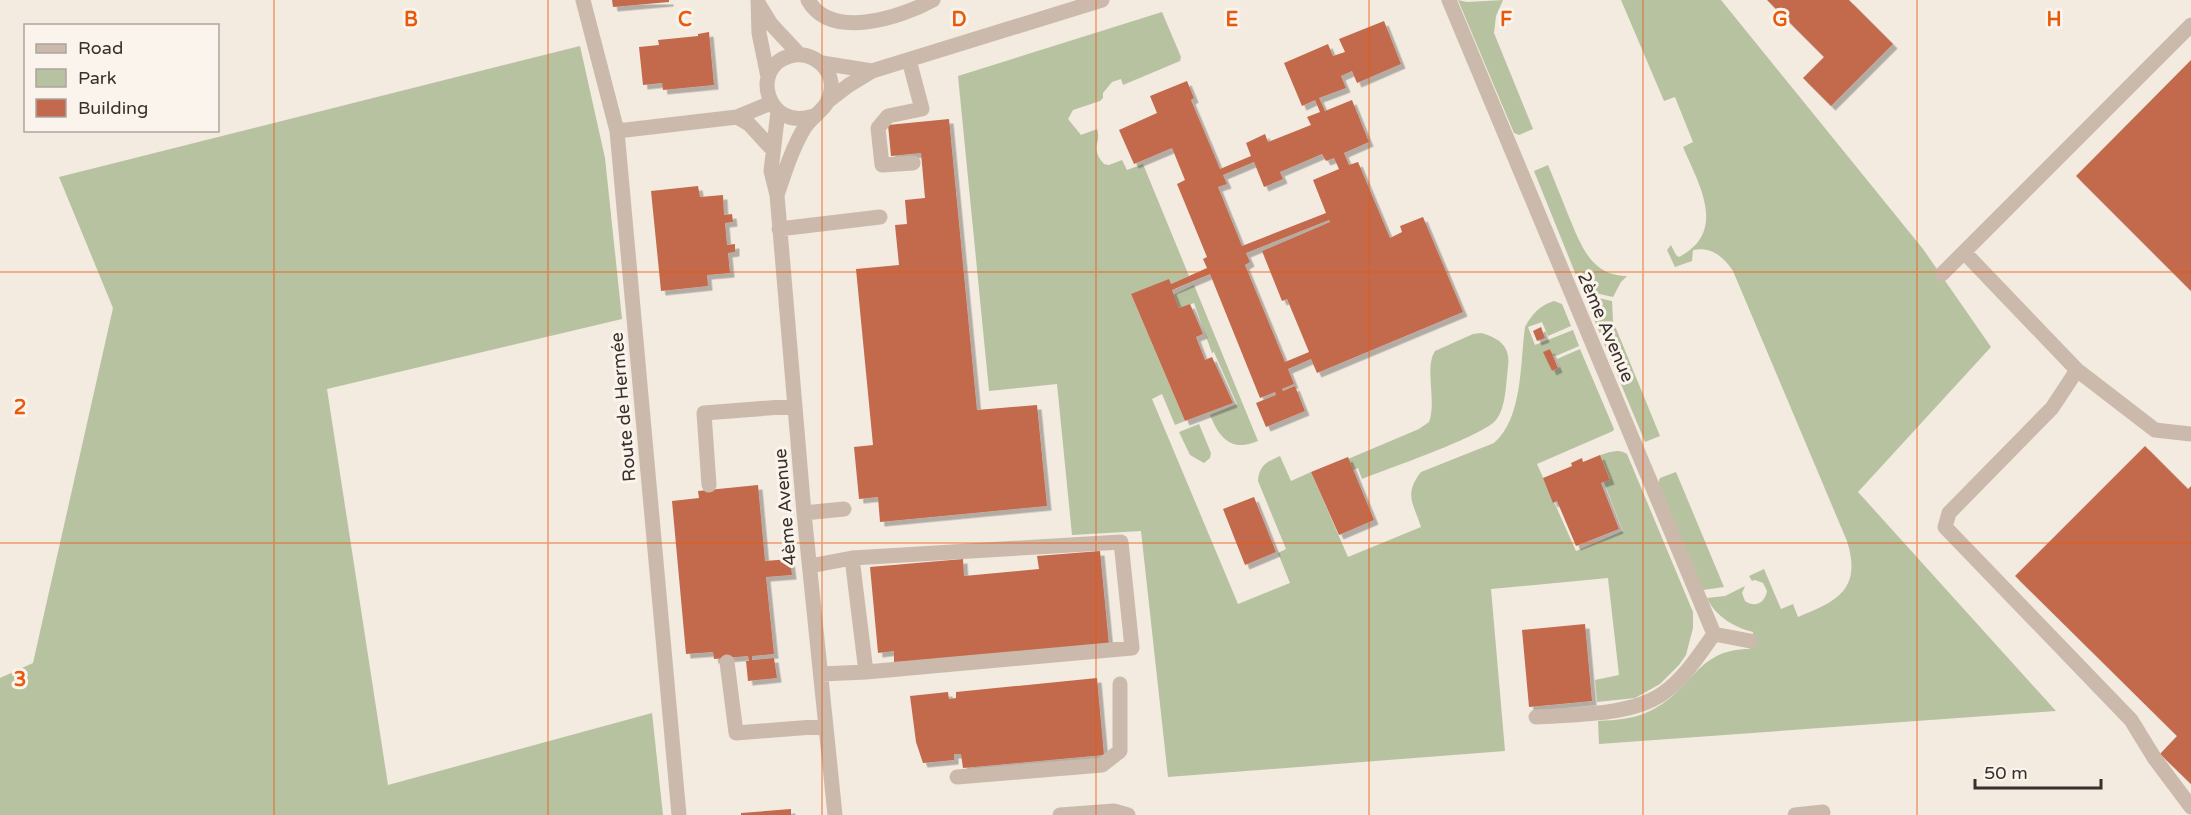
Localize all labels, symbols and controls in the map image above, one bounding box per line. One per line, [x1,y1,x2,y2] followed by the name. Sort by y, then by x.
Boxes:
[404,8,418,32] text: B
[678,8,692,32] text: C
[951,8,967,32] text: D
[1226,8,1239,32] text: E
[1500,8,1512,32] text: F
[1772,8,1788,32] text: G
[2046,8,2062,32] text: H
[24,24,219,132] legend
[78,37,123,59] text: Road
[78,67,117,89] text: Park
[78,97,148,119] text: Building
[1573,269,1639,385] street label: 2ème Avenue
[606,331,640,483] street label: Route de Hermée
[14,396,26,420] text: 2
[769,448,801,566] street label: 4ème Avenue
[14,668,26,692] text: 3
[1975,752,2101,790] scale bar
[1984,762,2028,784] text: 50 m

